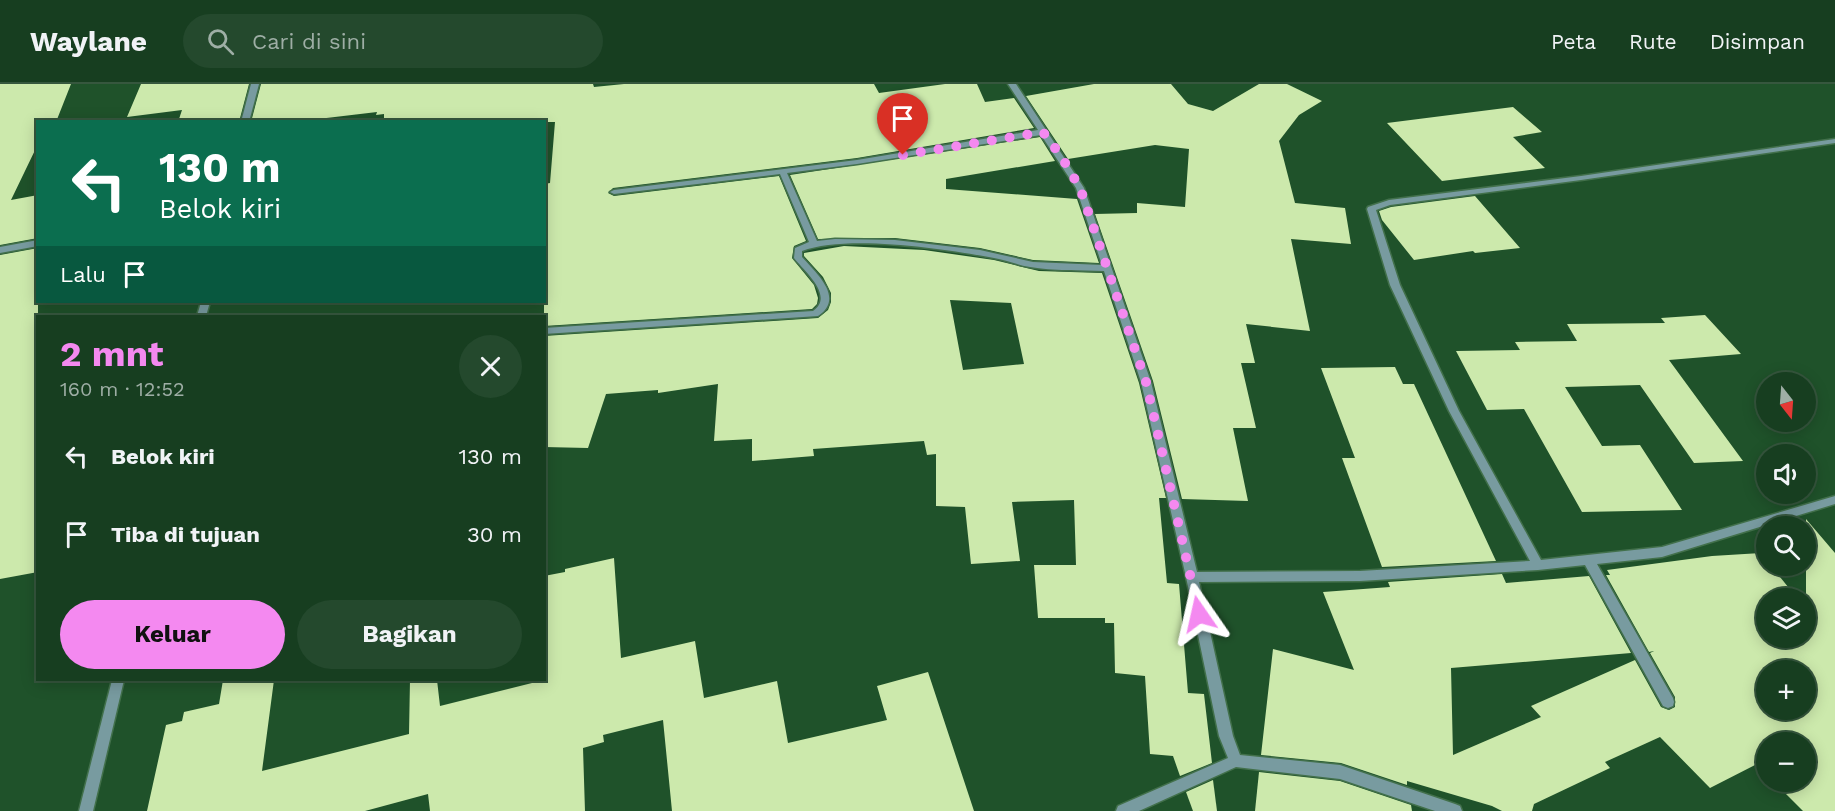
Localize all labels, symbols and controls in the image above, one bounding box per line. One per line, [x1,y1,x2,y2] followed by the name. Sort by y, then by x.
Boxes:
[183,14,603,68] search box
[30,25,147,58] text: Waylane
[204,25,237,58] icon: search
[252,29,366,54] text: Cari di sini
[1551,29,1596,54] text: Peta
[1629,29,1677,54] text: Rute
[1710,29,1805,54] text: Disimpan
[877,93,928,155] pin
[886,102,919,135] icon: arrive
[159,143,281,192] text: 130 m
[60,144,138,222] icon: left
[159,193,281,225] text: Belok kiri
[118,258,151,291] icon: arrive
[60,262,106,287] text: Lalu
[60,333,164,375] text: 2 mnt
[459,335,522,398] button: close
[1756,372,1816,432] north arrow
[1756,372,1816,792] map controls
[60,377,185,401] text: 160 m · 12:52
[60,440,93,473] icon: left
[111,444,215,469] text: Belok kiri
[458,444,522,469] text: 130 m
[1756,444,1816,504] button: sound
[1756,516,1816,576] button: search
[60,518,93,551] icon: arrive
[111,522,260,547] text: Tiba di tujuan
[467,522,522,547] text: 30 m
[1167,582,1231,646] position arrow
[1756,588,1816,648] button: layers
[60,600,285,669] button: Keluar
[297,600,522,669] button: Bagikan
[1756,660,1816,720] button: +
[1756,732,1816,792] button: −

